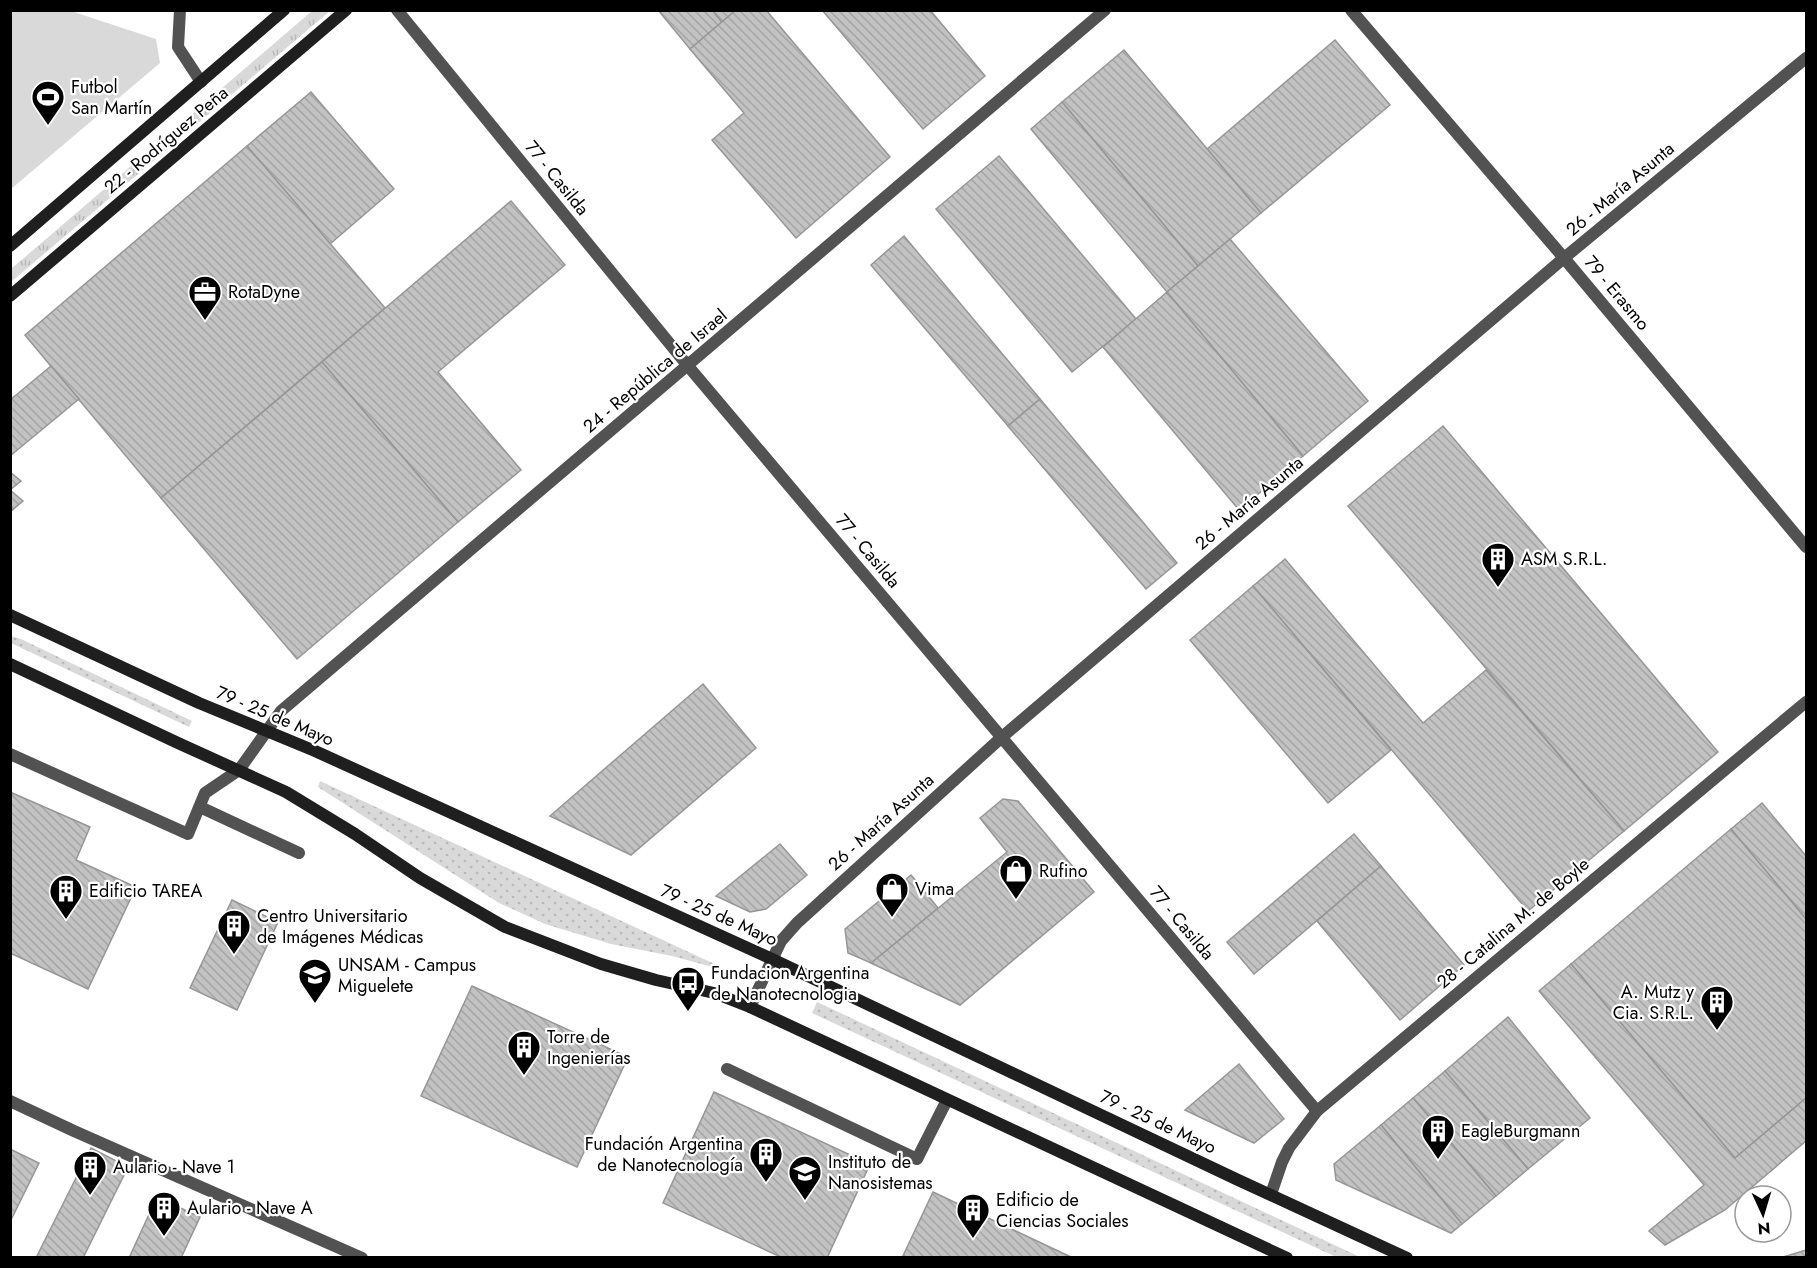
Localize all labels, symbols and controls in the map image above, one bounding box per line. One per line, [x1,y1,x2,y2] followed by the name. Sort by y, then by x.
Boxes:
[71,74,152,121] place label: Futbol San Martín
[30,79,66,126] sports icon: Futbol San Martín
[98,80,234,200] street label: 22 - Rodríguez Peña
[519,135,595,221] street label: 77 - Casilda
[1560,136,1680,242] street label: 26 - María Asunta
[1578,250,1656,336] street label: 79 - Erasmo
[187,274,223,321] office icon: RotaDyne
[228,279,300,305] place label: RotaDyne
[577,303,733,439] street label: 24 - República de Israel
[1189,450,1309,556] street label: 26 - María Asunta
[829,508,907,594] street label: 77 - Casilda
[1480,541,1516,588] building icon: ASM S.R.L.
[1521,546,1608,572] place label: ASM S.R.L.
[212,679,338,753] street label: 79 - 25 de Mayo
[822,767,940,877] street label: 26 - María Asunta
[1431,851,1595,995] street label: 28 - Catalina M. de Boyle
[998,853,1034,900] shop icon: Rufino
[1039,858,1088,884] place label: Rufino
[874,871,910,918] shop icon: Vima
[48,873,84,920] building icon: Edificio TAREA
[915,876,954,902] place label: Vima
[89,878,203,904] place label: Edificio TAREA
[656,878,782,953] street label: 79 - 25 de Mayo
[1143,880,1221,966] street label: 77 - Casilda
[257,903,423,950] place label: Centro Universitario de Imágenes Médicas
[216,908,252,955] building icon: Centro Universitario de Imágenes Médicas
[338,952,476,999] place label: UNSAM - Campus Miguelete
[297,957,333,1004] school or university icon: UNSAM - Campus Miguelete
[711,960,869,1007] place label: Fundacion Argentina de Nanotecnologia
[670,965,706,1012] bus stop icon: Fundacion Argentina de Nanotecnologia
[1613,979,1694,1026] place label: A. Mutz y Cia. S.R.L.
[1699,984,1735,1031] building icon: A. Mutz y Cia. S.R.L.
[547,1024,631,1071] place label: Torre de Ingenierías
[506,1029,542,1076] building icon: Torre de Ingenierías
[1096,1084,1221,1160] street label: 79 - 25 de Mayo
[1420,1113,1456,1160] building icon: EagleBurgmann
[1461,1118,1580,1144] place label: EagleBurgmann
[585,1131,743,1178] place label: Fundación Argentina de Nanotecnología
[748,1136,784,1183] building icon: Fundación Argentina de Nanotecnología
[72,1149,108,1196] building icon: Aulario - Nave 1
[828,1149,933,1196] place label: Instituto de Nanosistemas
[113,1154,235,1180] place label: Aulario - Nave 1
[787,1154,823,1201] school or university icon: Instituto de Nanosistemas
[1733,1184,1793,1244] north arrow
[996,1187,1129,1234] place label: Edificio de Ciencias Sociales
[146,1190,182,1237] building icon: Aulario - Nave A
[955,1192,991,1239] building icon: Edificio de Ciencias Sociales
[187,1195,313,1221] place label: Aulario - Nave A
[1757,1217,1771,1240] text: N

